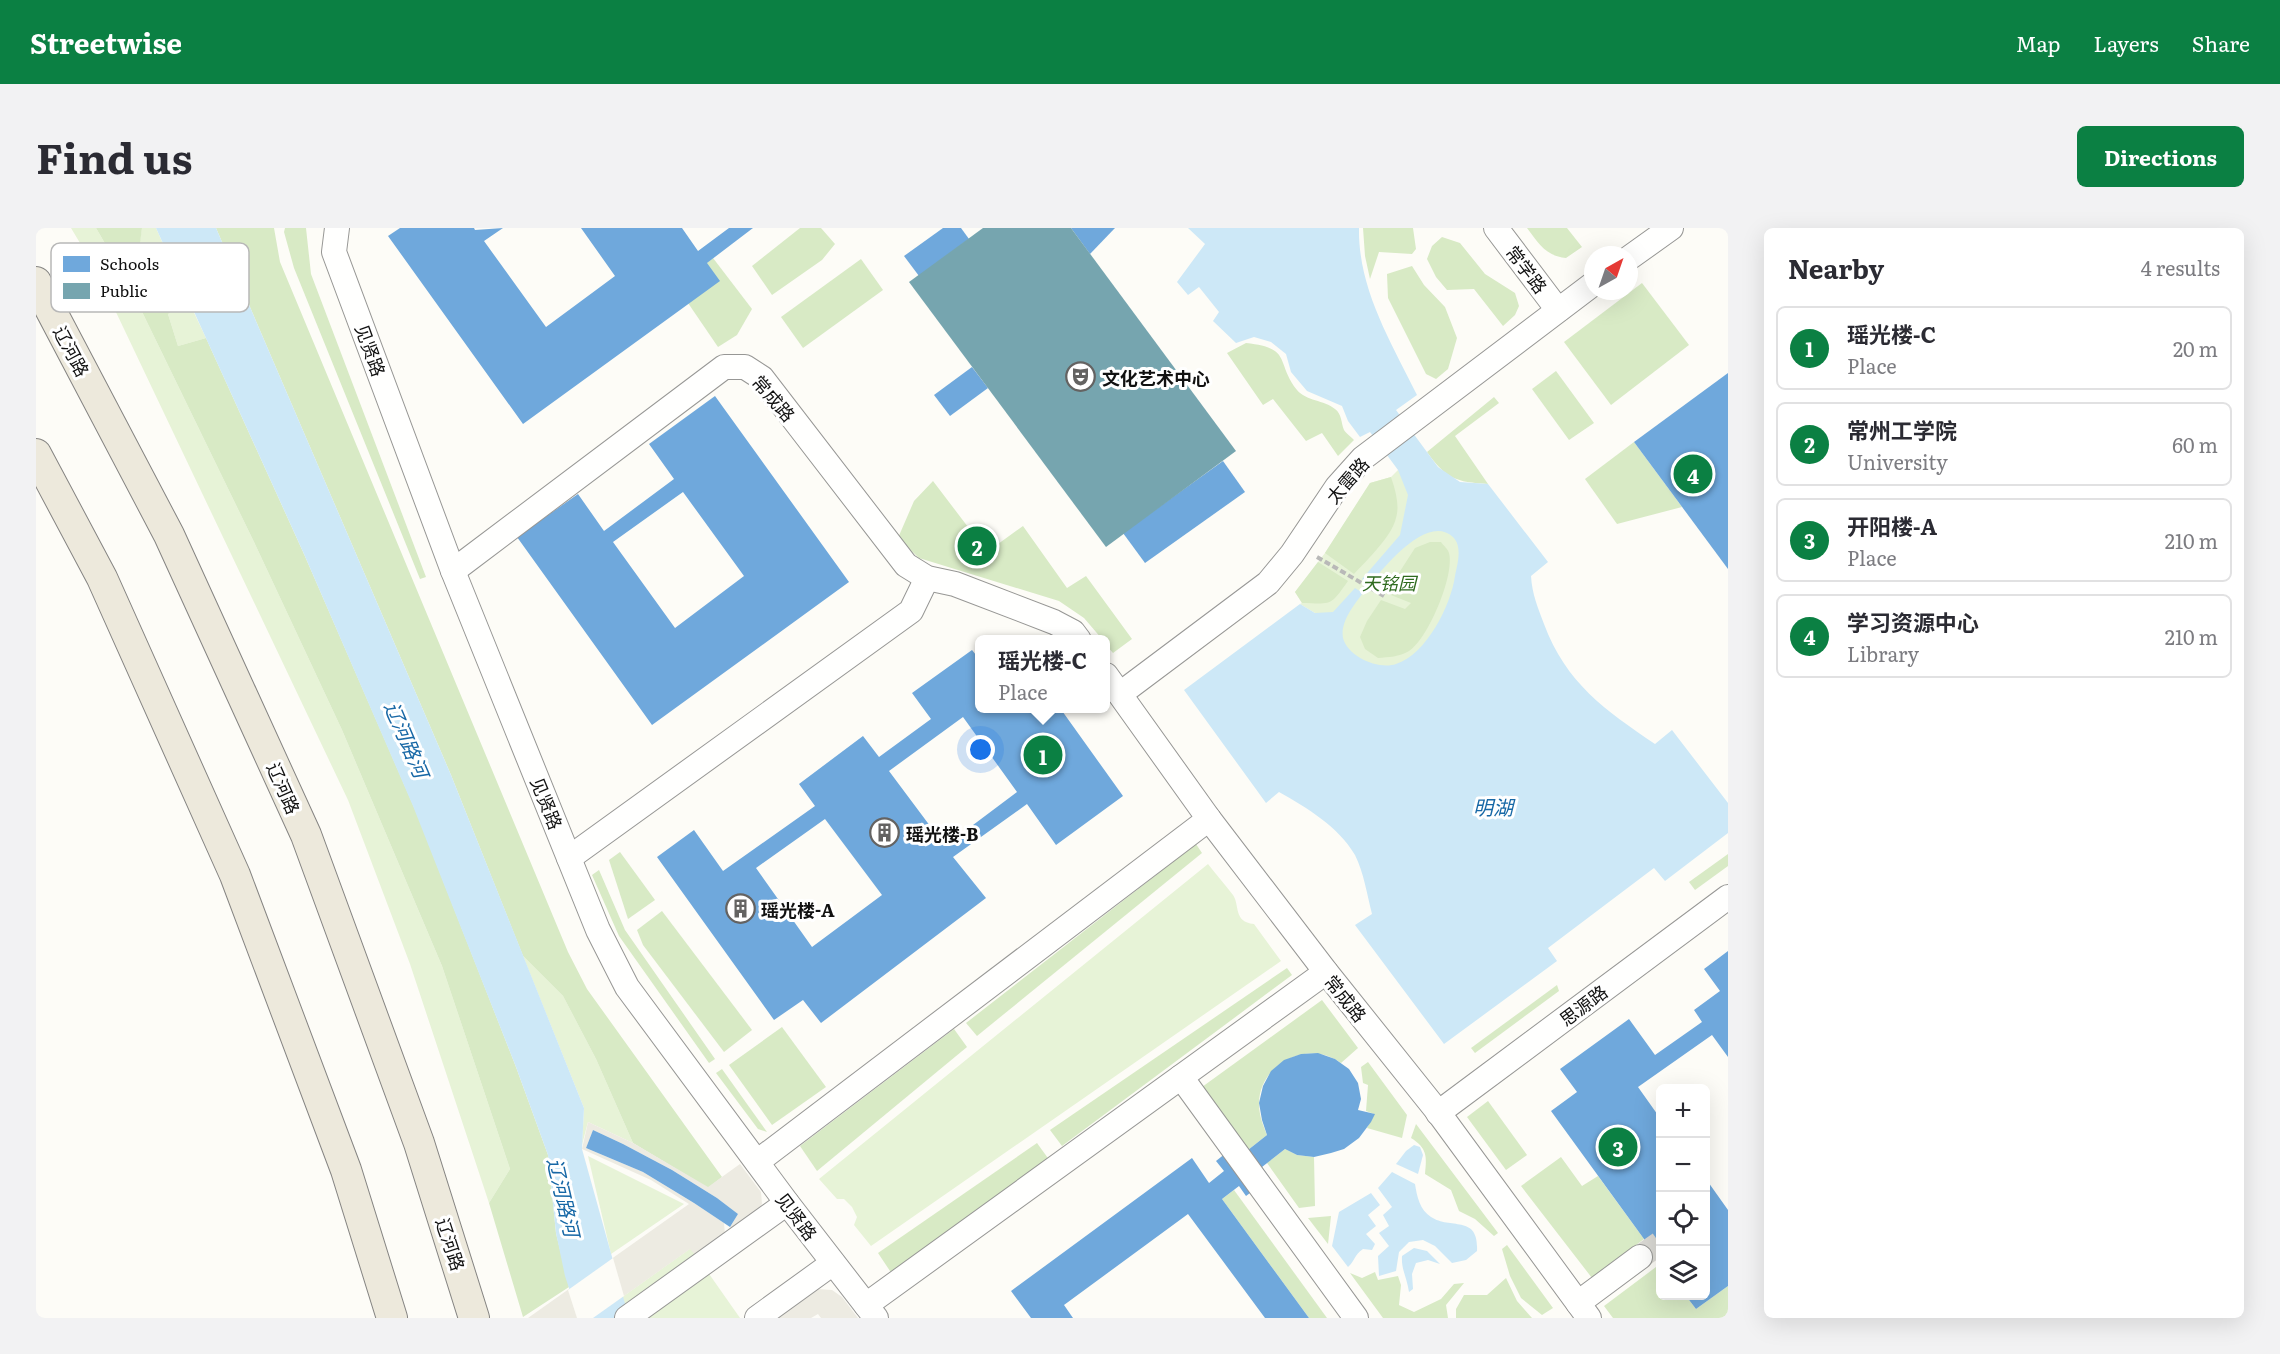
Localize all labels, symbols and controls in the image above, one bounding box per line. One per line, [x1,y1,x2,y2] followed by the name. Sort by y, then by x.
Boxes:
[30,21,182,63] text: Streetwise
[2016,27,2061,58] text: Map
[2094,27,2159,58] text: Layers
[2192,27,2250,58] text: Share
[36,125,193,187] text: Find us
[2077,126,2244,187] button: Directions
[1500,239,1554,299] street label: 常学路
[51,243,249,312] legend
[1584,246,1638,300] north arrow
[1788,248,1884,287] text: Nearby
[100,251,159,275] text: Schools
[2141,252,2220,282] text: 4 results
[100,278,148,302] text: Public
[1847,317,1936,350] text: 瑶光楼-C
[349,320,393,380] street label: 见贤路
[47,321,97,381] street label: 辽河路
[1805,333,1814,363] text: 1
[2173,333,2218,363] text: 20 m
[1847,350,1897,380] text: Place
[1065,361,1097,393] theatre icon: 文化艺术中心
[1102,364,1210,391] place label: 文化艺术中心
[746,369,802,427] street label: 常成路
[1847,413,1957,446] text: 常州工学院
[1804,429,1815,459] text: 2
[2172,429,2218,459] text: 60 m
[1847,446,1948,476] text: University
[1319,451,1375,509] street label: 太雷路
[1674,452,1712,496] pin: 4
[1847,509,1937,542] text: 开阳楼-A
[958,524,996,568] pin: 2
[1804,525,1815,555] text: 3
[2165,525,2218,555] text: 210 m
[1847,542,1897,572] text: Place
[1362,569,1419,596] park label: 天铭园
[1847,605,1979,638] text: 学习资源中心
[1803,621,1816,651] text: 4
[2165,621,2218,651] text: 210 m
[975,635,1110,713] popup
[1847,638,1919,668] text: Library
[998,643,1087,676] text: 瑶光楼-C
[998,676,1048,706] text: Place
[379,696,439,785] water label: 辽河路河
[1024,732,1062,778] pin: 1
[966,735,995,764] your location
[261,758,307,818] street label: 辽河路
[524,773,570,833] street label: 见贤路
[1473,791,1516,821] water label: 明湖
[869,817,901,849] building icon: 瑶光楼-B
[906,820,979,847] place label: 瑶光楼-B
[724,893,756,925] building icon: 瑶光楼-A
[761,896,835,923] place label: 瑶光楼-A
[1319,969,1373,1027] street label: 常成路
[1553,978,1613,1032] street label: 思源路
[1656,1084,1710,1300] map controls
[1656,1084,1710,1138] button: +
[1598,1124,1638,1170] pin: 3
[1656,1138,1710,1192] button: −
[541,1155,590,1243] water label: 辽河路河
[770,1186,824,1246] street label: 见贤路
[1656,1192,1710,1246] button: locate
[430,1214,472,1274] street label: 辽河路
[1656,1246,1710,1300] button: layers

